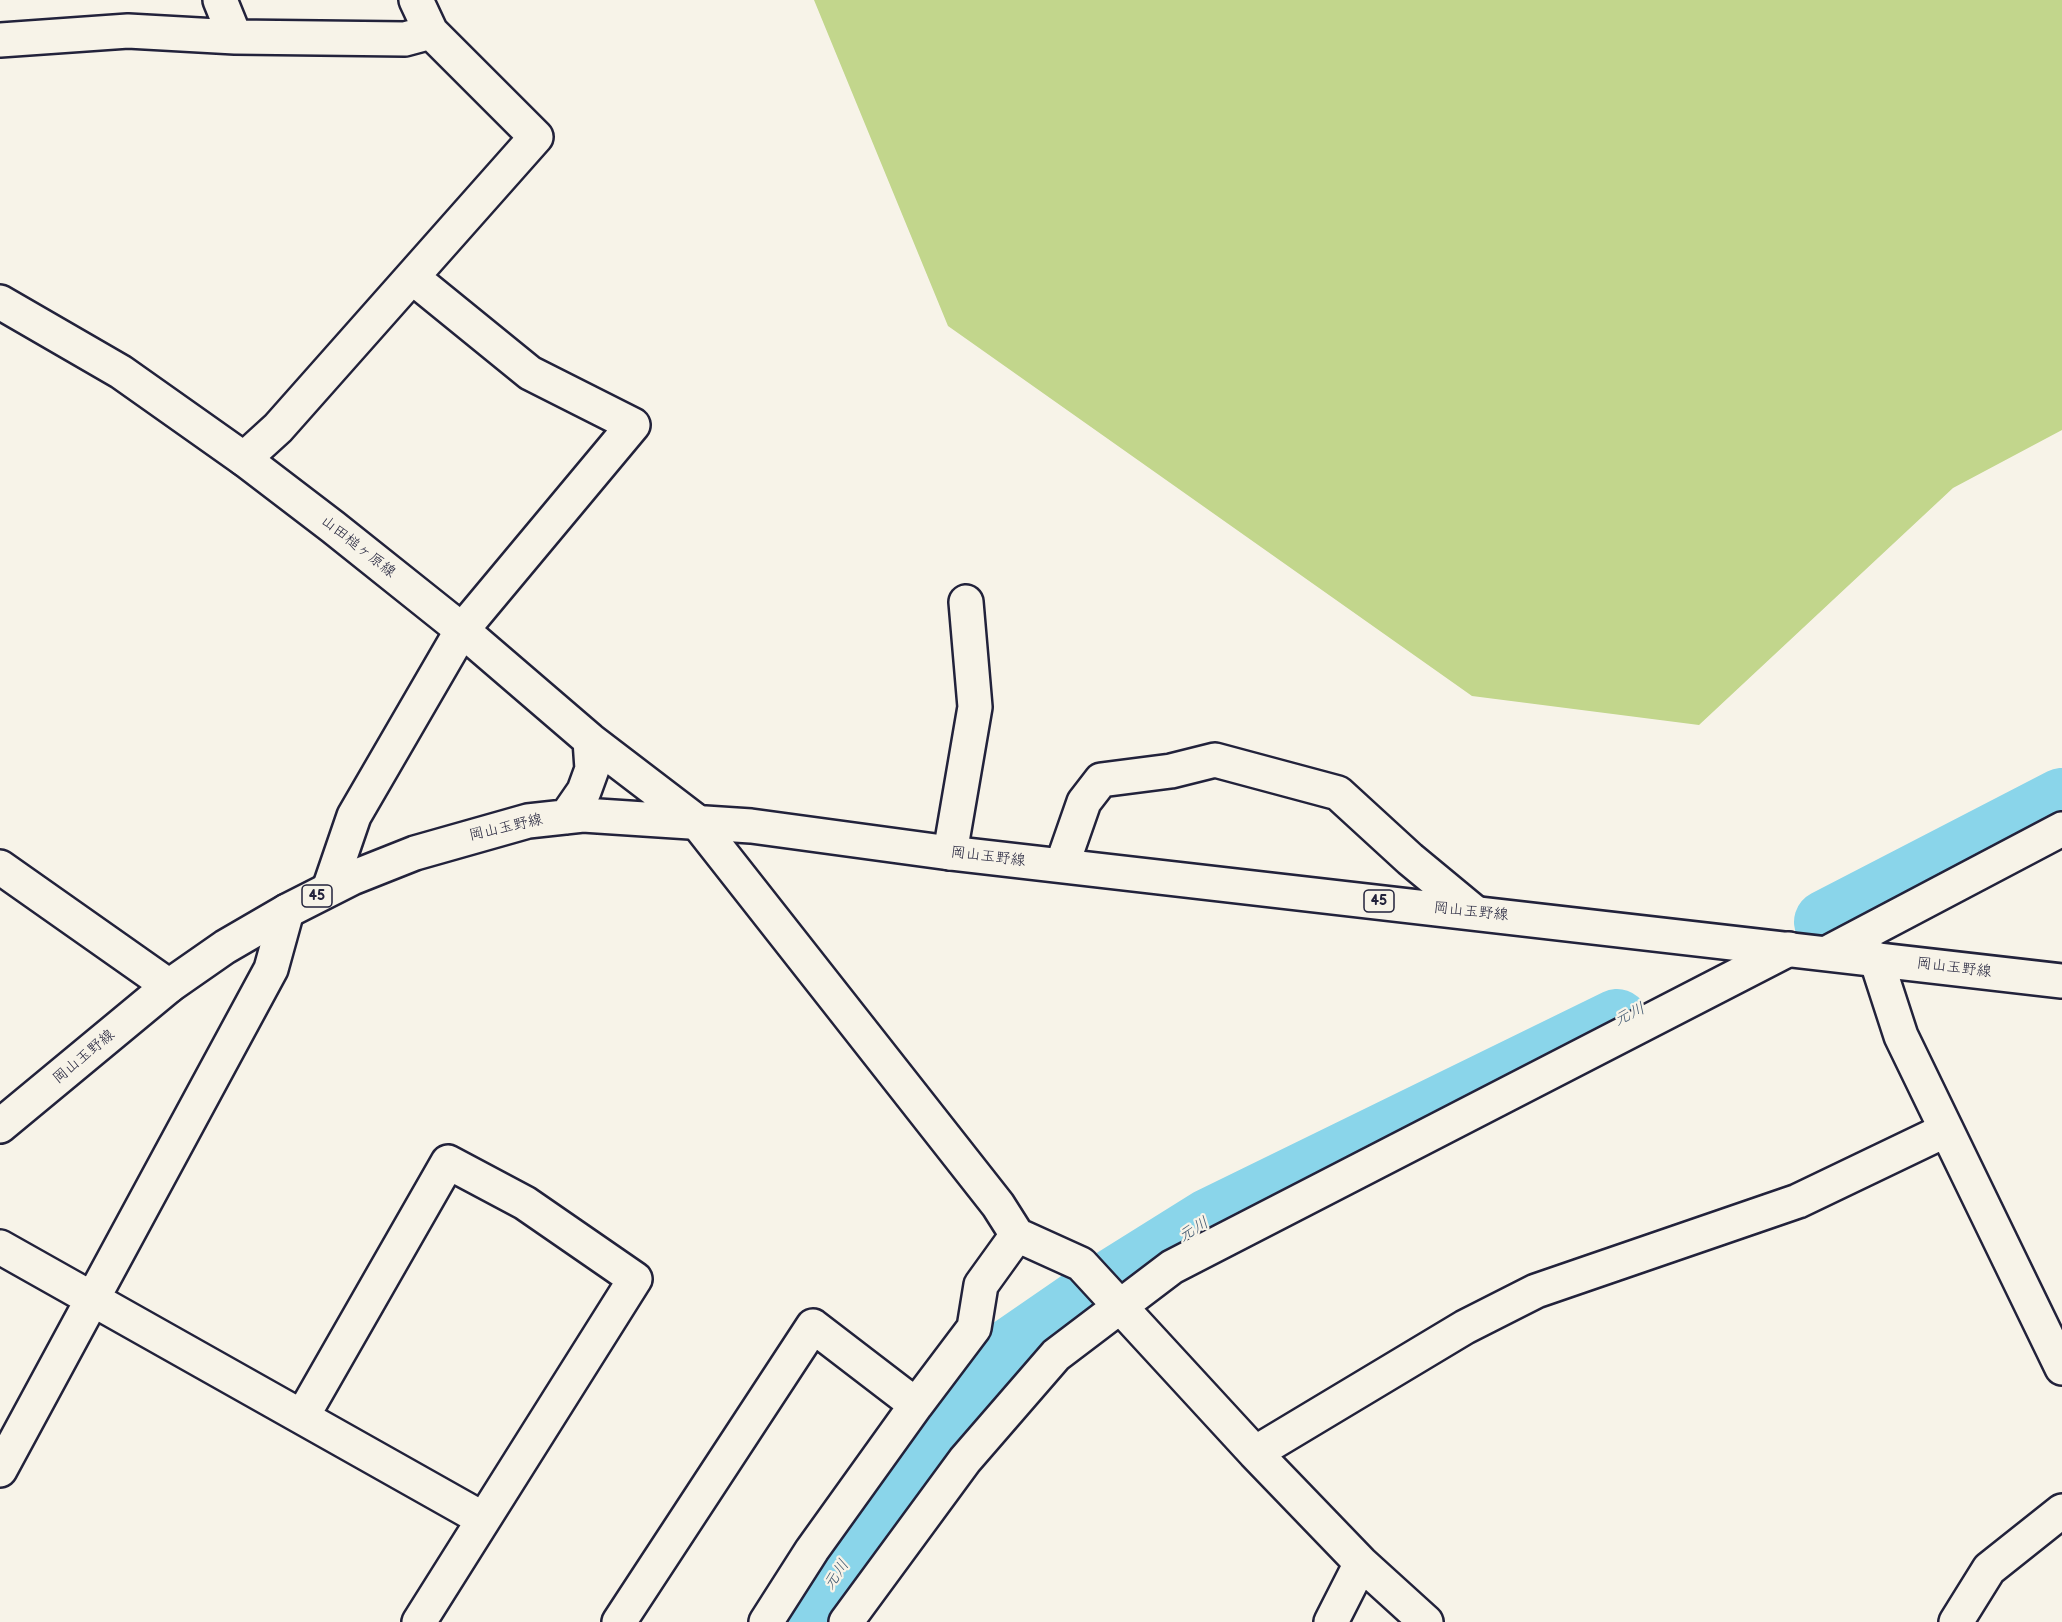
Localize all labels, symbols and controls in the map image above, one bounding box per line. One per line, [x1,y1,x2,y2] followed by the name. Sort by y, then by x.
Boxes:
[317,512,399,582] street label: 山田槌ヶ原線
[467,811,545,845] street label: 岡山玉野線
[950,843,1026,871] street label: 岡山玉野線
[302,885,332,907] road number: 45
[1364,890,1394,912] road number: 45
[1433,899,1509,925] street label: 岡山玉野線
[1916,954,1992,982] street label: 岡山玉野線
[1611,999,1649,1031] water label: 元川
[49,1026,119,1088] street label: 岡山玉野線
[1175,1214,1213,1246] water label: 元川
[820,1556,854,1594] water label: 元川

